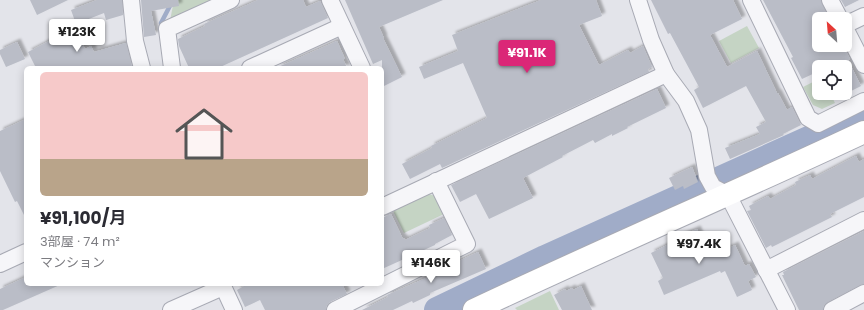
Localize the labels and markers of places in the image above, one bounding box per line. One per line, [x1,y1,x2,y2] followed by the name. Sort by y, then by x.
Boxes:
[49,19,105,53] pin: ¥123K
[494,40,560,74] pin: ¥91.1K
[666,231,732,265] pin: ¥97.4K
[403,250,459,284] pin: ¥146K

